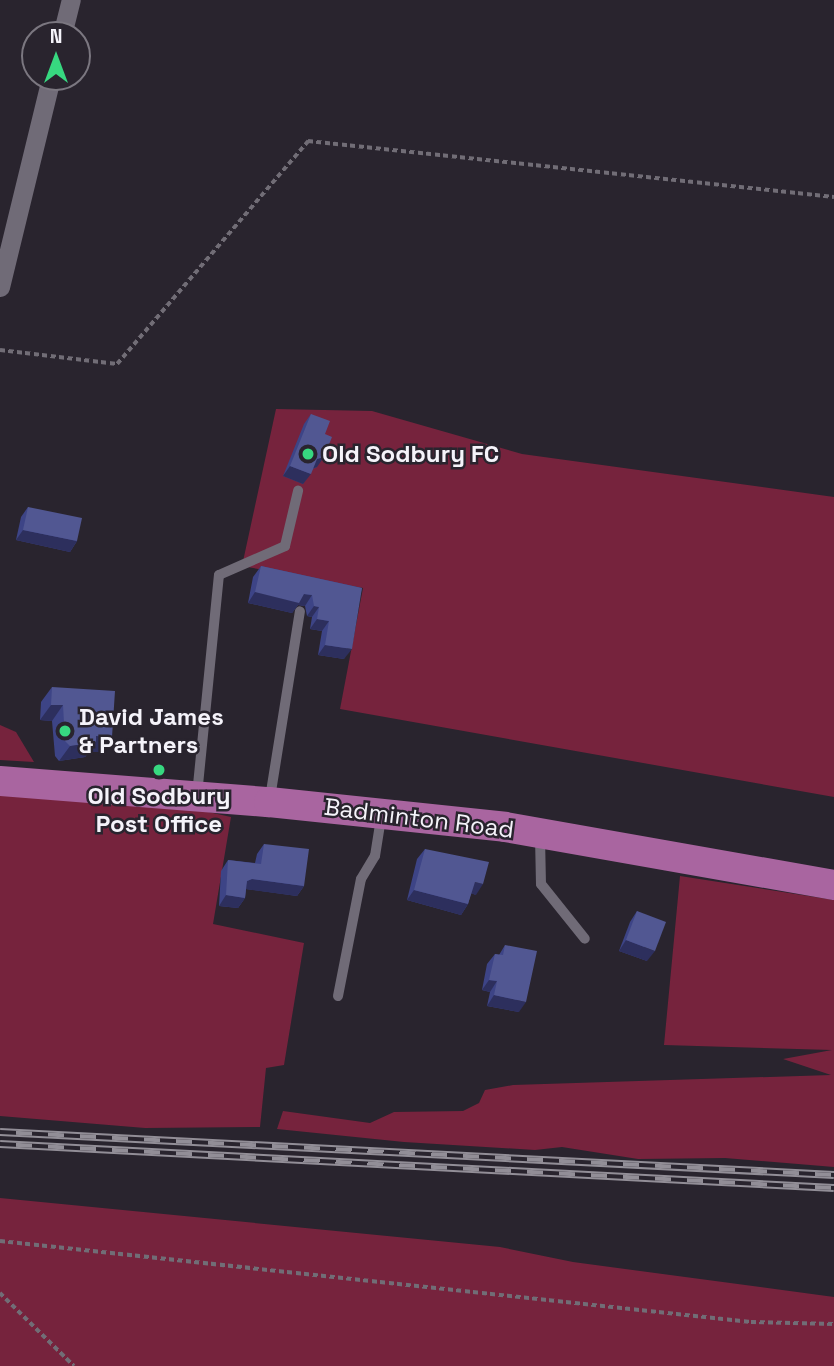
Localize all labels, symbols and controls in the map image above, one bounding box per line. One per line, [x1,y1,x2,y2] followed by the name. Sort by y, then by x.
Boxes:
[21,21,91,91] north arrow
[50,24,62,49] text: N
[322,440,499,468] place label: Old Sodbury FC
[300,446,316,462] marker: Old Sodbury FC
[79,703,224,759] place label: David James & Partners
[57,723,73,739] marker: David James & Partners
[151,762,167,778] marker: Old Sodbury Post Office
[88,782,230,838] place label: Old Sodbury Post Office
[322,792,516,844] street label: Badminton Road

